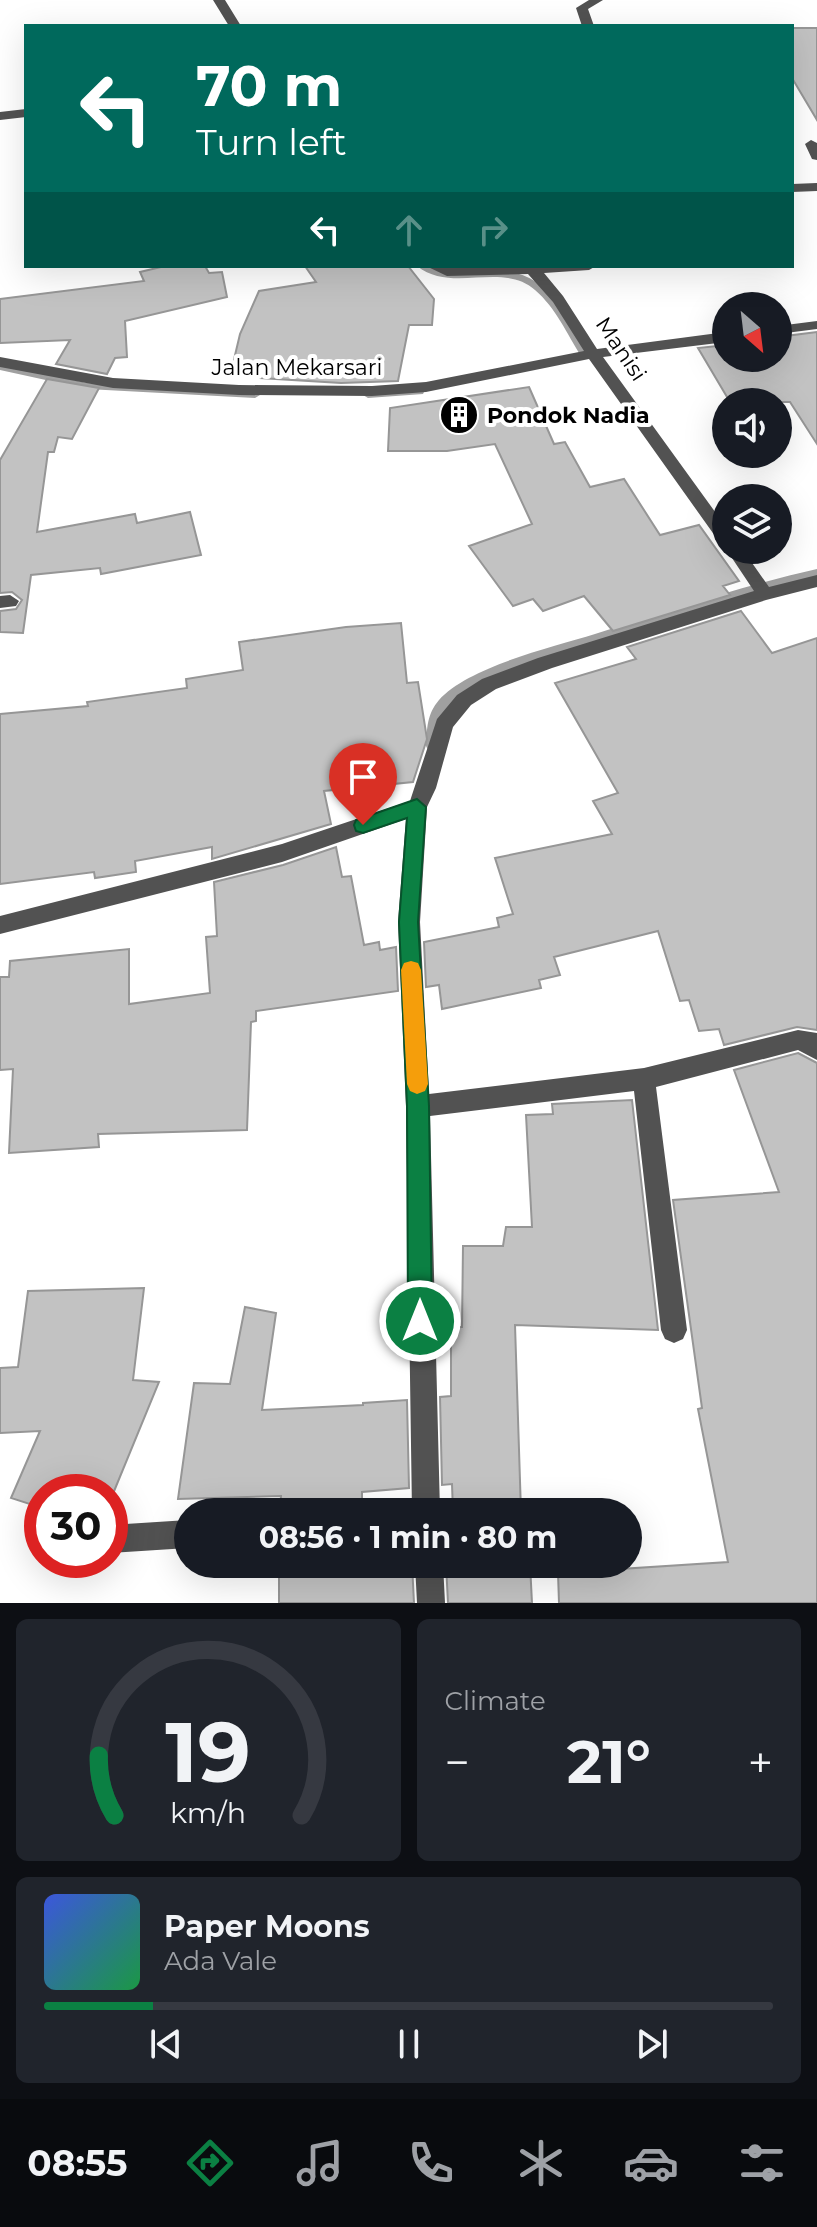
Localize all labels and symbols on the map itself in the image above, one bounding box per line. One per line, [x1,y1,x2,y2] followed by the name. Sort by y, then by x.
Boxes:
[712,292,792,372] north arrow
[590,312,652,386] street label: Manisi
[211,354,382,381] street label: Jalan Mekarsari
[438,394,480,436] building icon: Pondok Nadia
[487,402,650,429] place label: Pondok Nadia
[329,743,397,825] pin
[378,1279,462,1363] position arrow
[24,1474,128,1578] speed limit sign: 30

